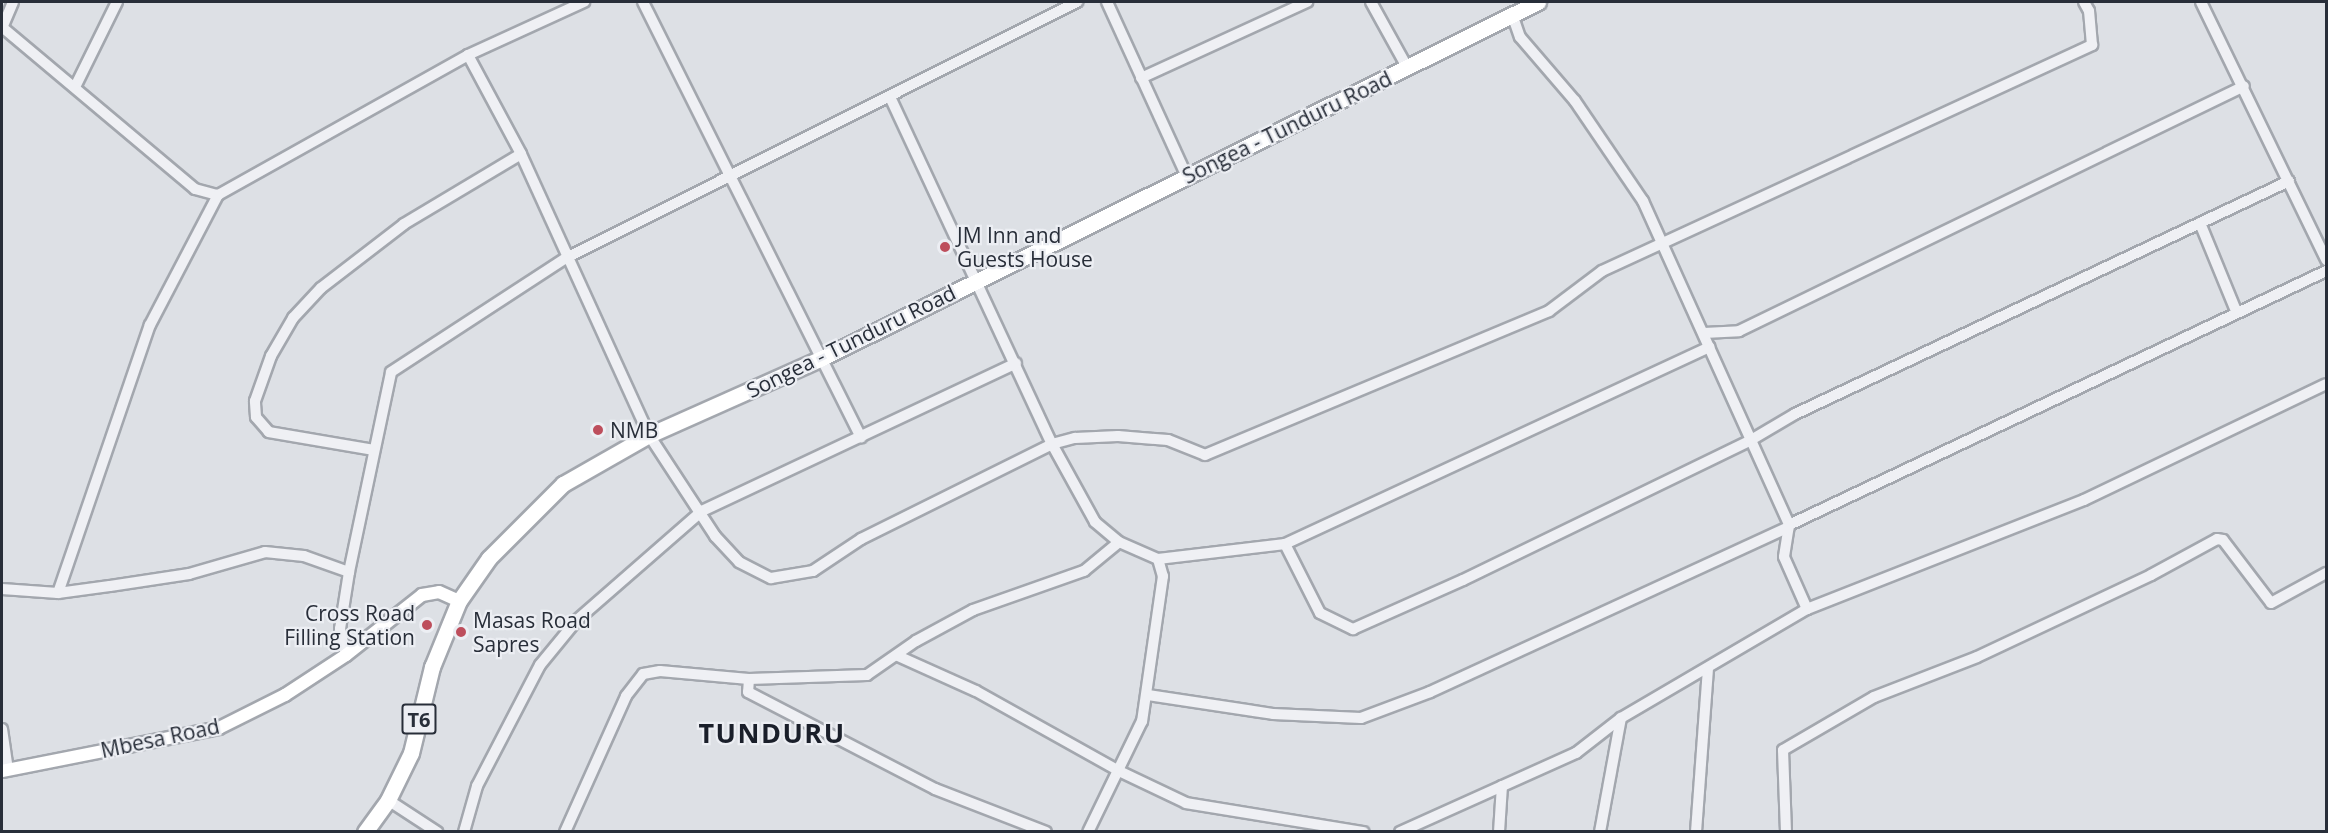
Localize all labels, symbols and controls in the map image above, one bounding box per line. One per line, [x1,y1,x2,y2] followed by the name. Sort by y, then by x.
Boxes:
[1178,65,1396,189] street label: Songea - Tunduru Road
[957,222,1093,272] place label: JM Inn and Guests House
[938,240,952,254] marker: JM Inn and Guests House
[742,279,960,403] street label: Songea - Tunduru Road
[610,417,658,443] place label: NMB
[591,423,605,437] marker: NMB
[284,600,415,650] place label: Cross Road Filling Station
[473,607,591,657] place label: Masas Road Sapres
[420,618,434,632] marker: Cross Road Filling Station
[454,625,468,639] marker: Masas Road Sapres
[401,702,437,736] road number: T6
[98,713,222,763] street label: Mbesa Road
[698,717,846,749] district label: TUNDURU

